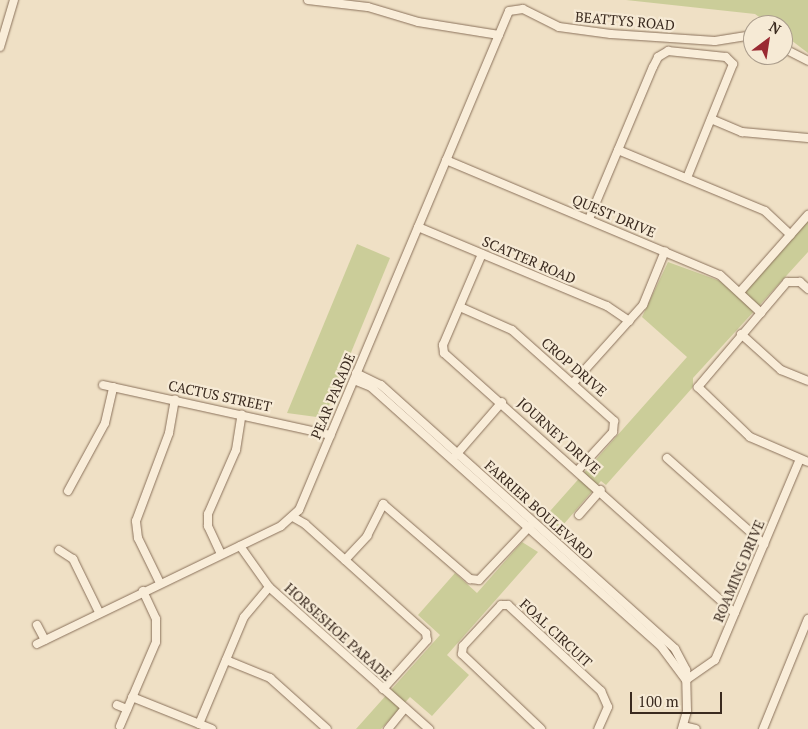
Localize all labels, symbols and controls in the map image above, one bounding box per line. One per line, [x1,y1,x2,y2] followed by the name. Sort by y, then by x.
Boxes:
[574,8,676,34] street label: BEATTYS ROAD
[743,15,793,65] north arrow
[766,17,785,38] text: N
[570,191,658,241] street label: QUEST DRIVE
[480,233,578,287] street label: SCATTER ROAD
[538,334,610,400] street label: CROP DRIVE
[307,350,359,442] street label: PEAR PARADE
[167,377,273,415] street label: CACTUS STREET
[514,394,604,478] street label: JOURNEY DRIVE
[481,457,597,563] street label: FARRIER BOULEVARD
[710,517,768,625] street label: ROAMING DRIVE
[281,580,395,684] street label: HORSESHOE PARADE
[517,595,595,671] street label: FOAL CIRCUIT
[633,682,726,714] scale bar
[638,691,679,711] text: 100 m

